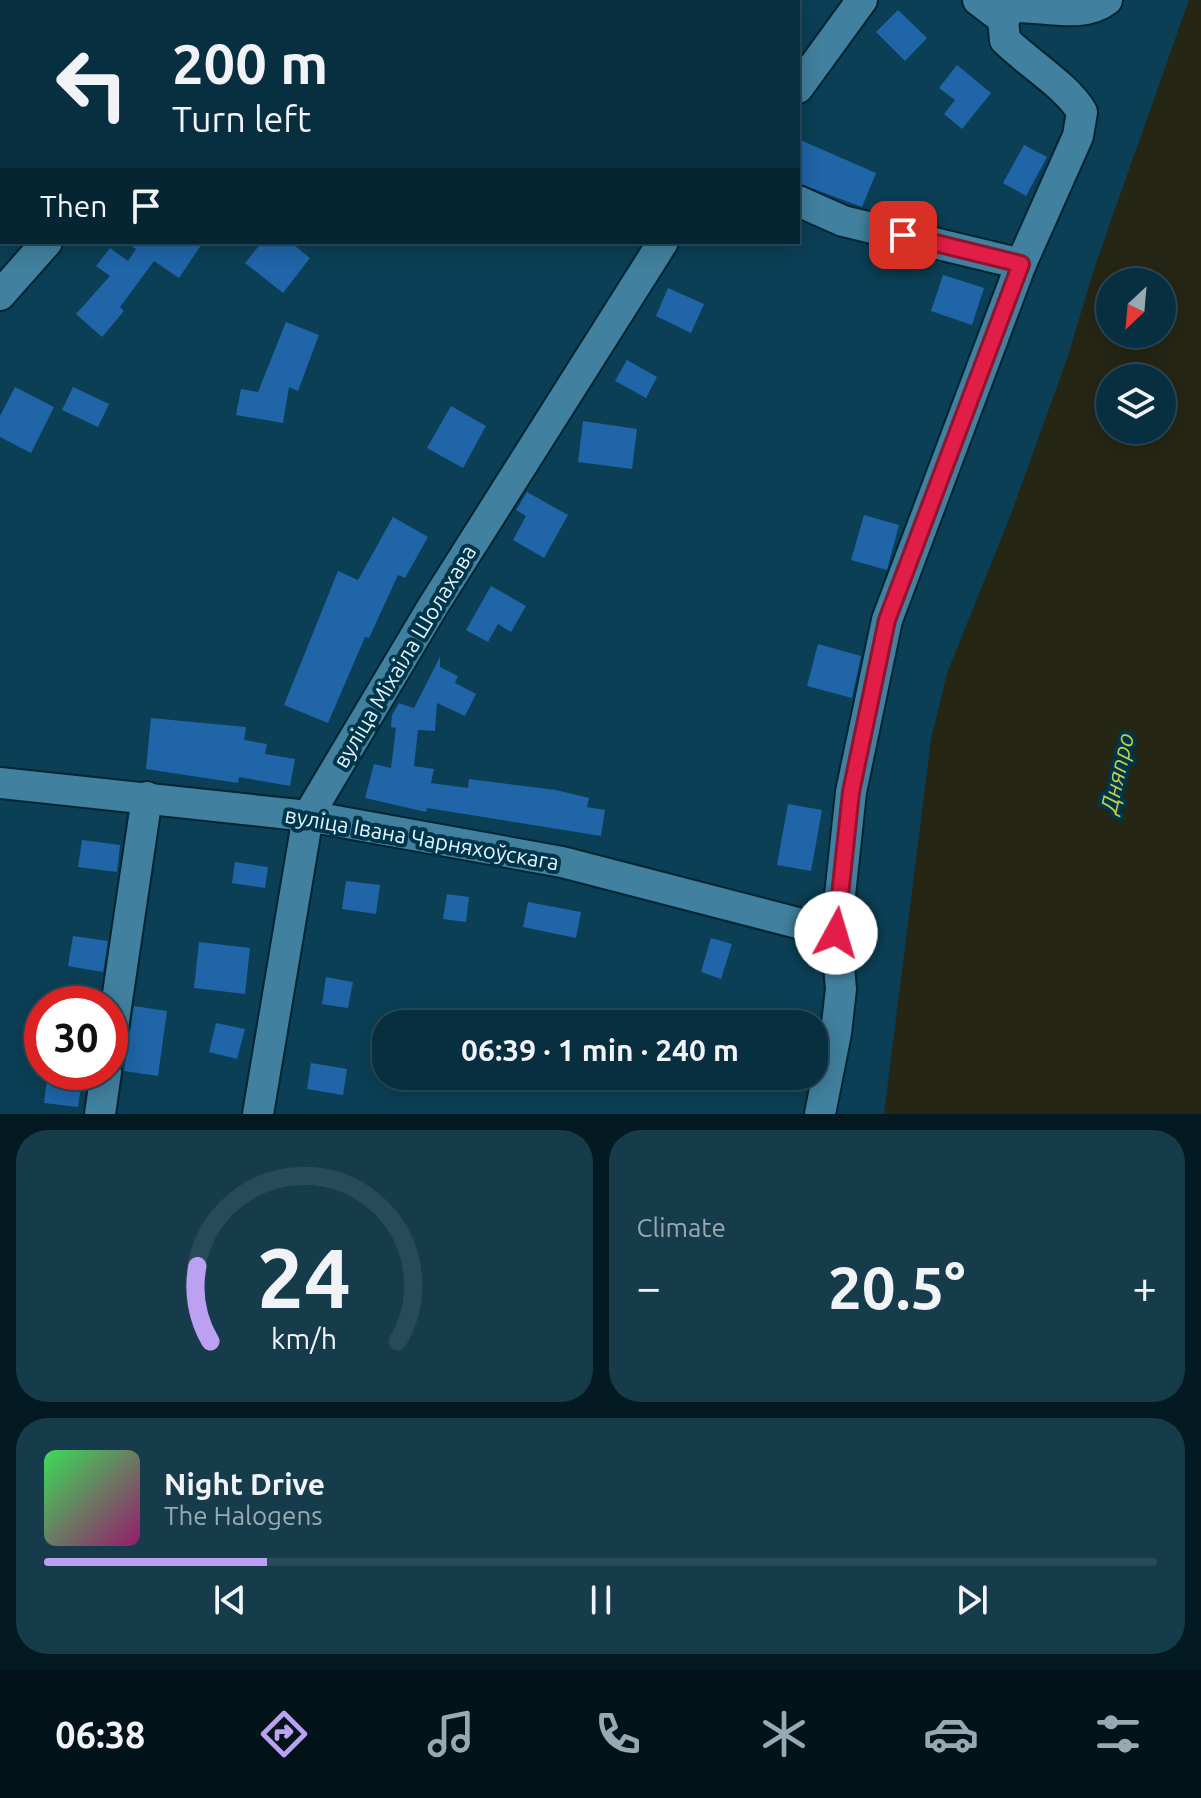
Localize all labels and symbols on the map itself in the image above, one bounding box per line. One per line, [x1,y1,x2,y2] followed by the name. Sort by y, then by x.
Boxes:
[869,201,937,269] pin
[1096,268,1176,348] north arrow
[327,540,481,772] street label: вуліца Міхаіла Шолахава
[1094,730,1139,818] water label: Дняпро
[283,802,561,874] street label: вуліца Івана Чарняхоўскага
[794,891,878,975] position arrow
[24,986,128,1090] speed limit sign: 30

